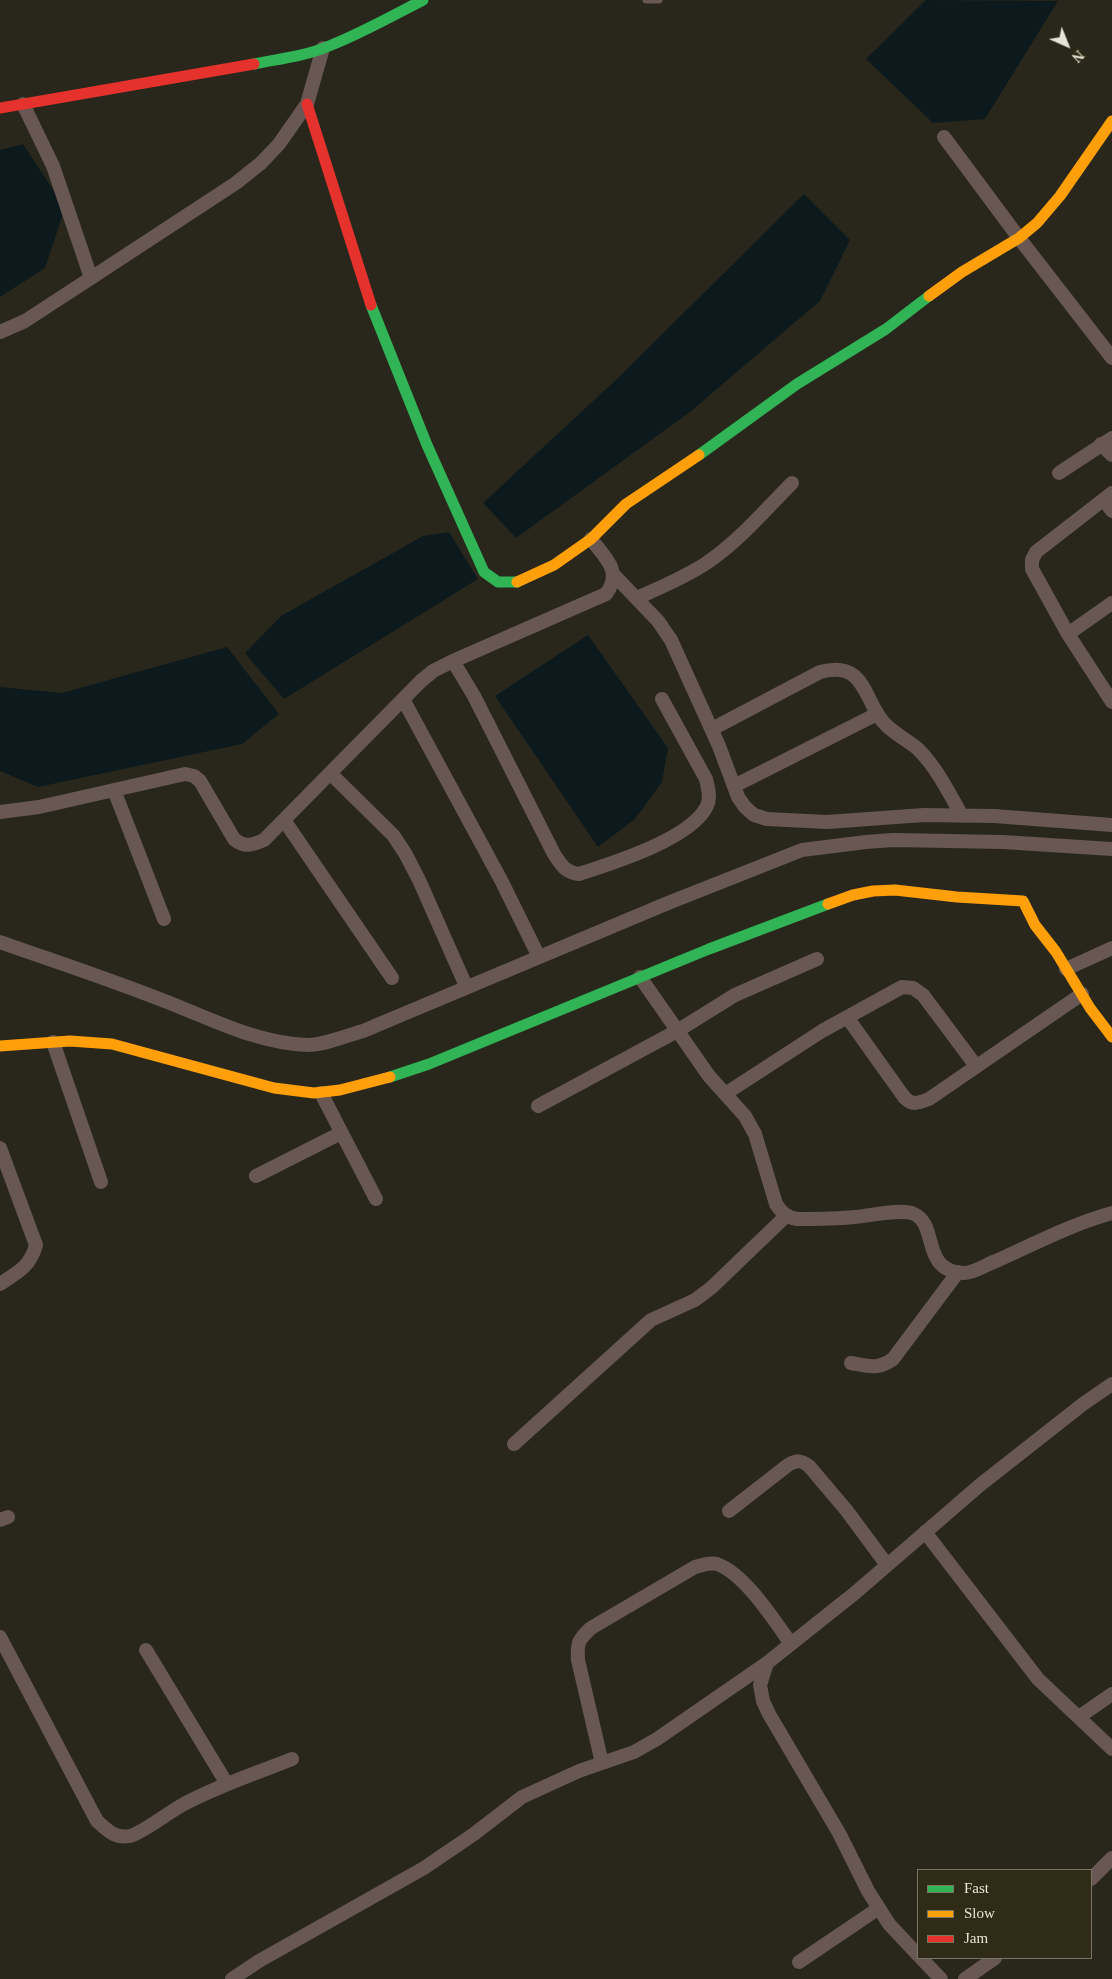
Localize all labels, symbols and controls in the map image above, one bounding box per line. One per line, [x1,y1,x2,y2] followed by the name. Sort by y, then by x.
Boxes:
[1042,20,1092,70] north arrow
[1069,47,1087,65] text: N
[917,1869,1092,1959] legend
[964,1880,989,1896] text: Fast
[964,1905,995,1921] text: Slow
[964,1930,988,1946] text: Jam

